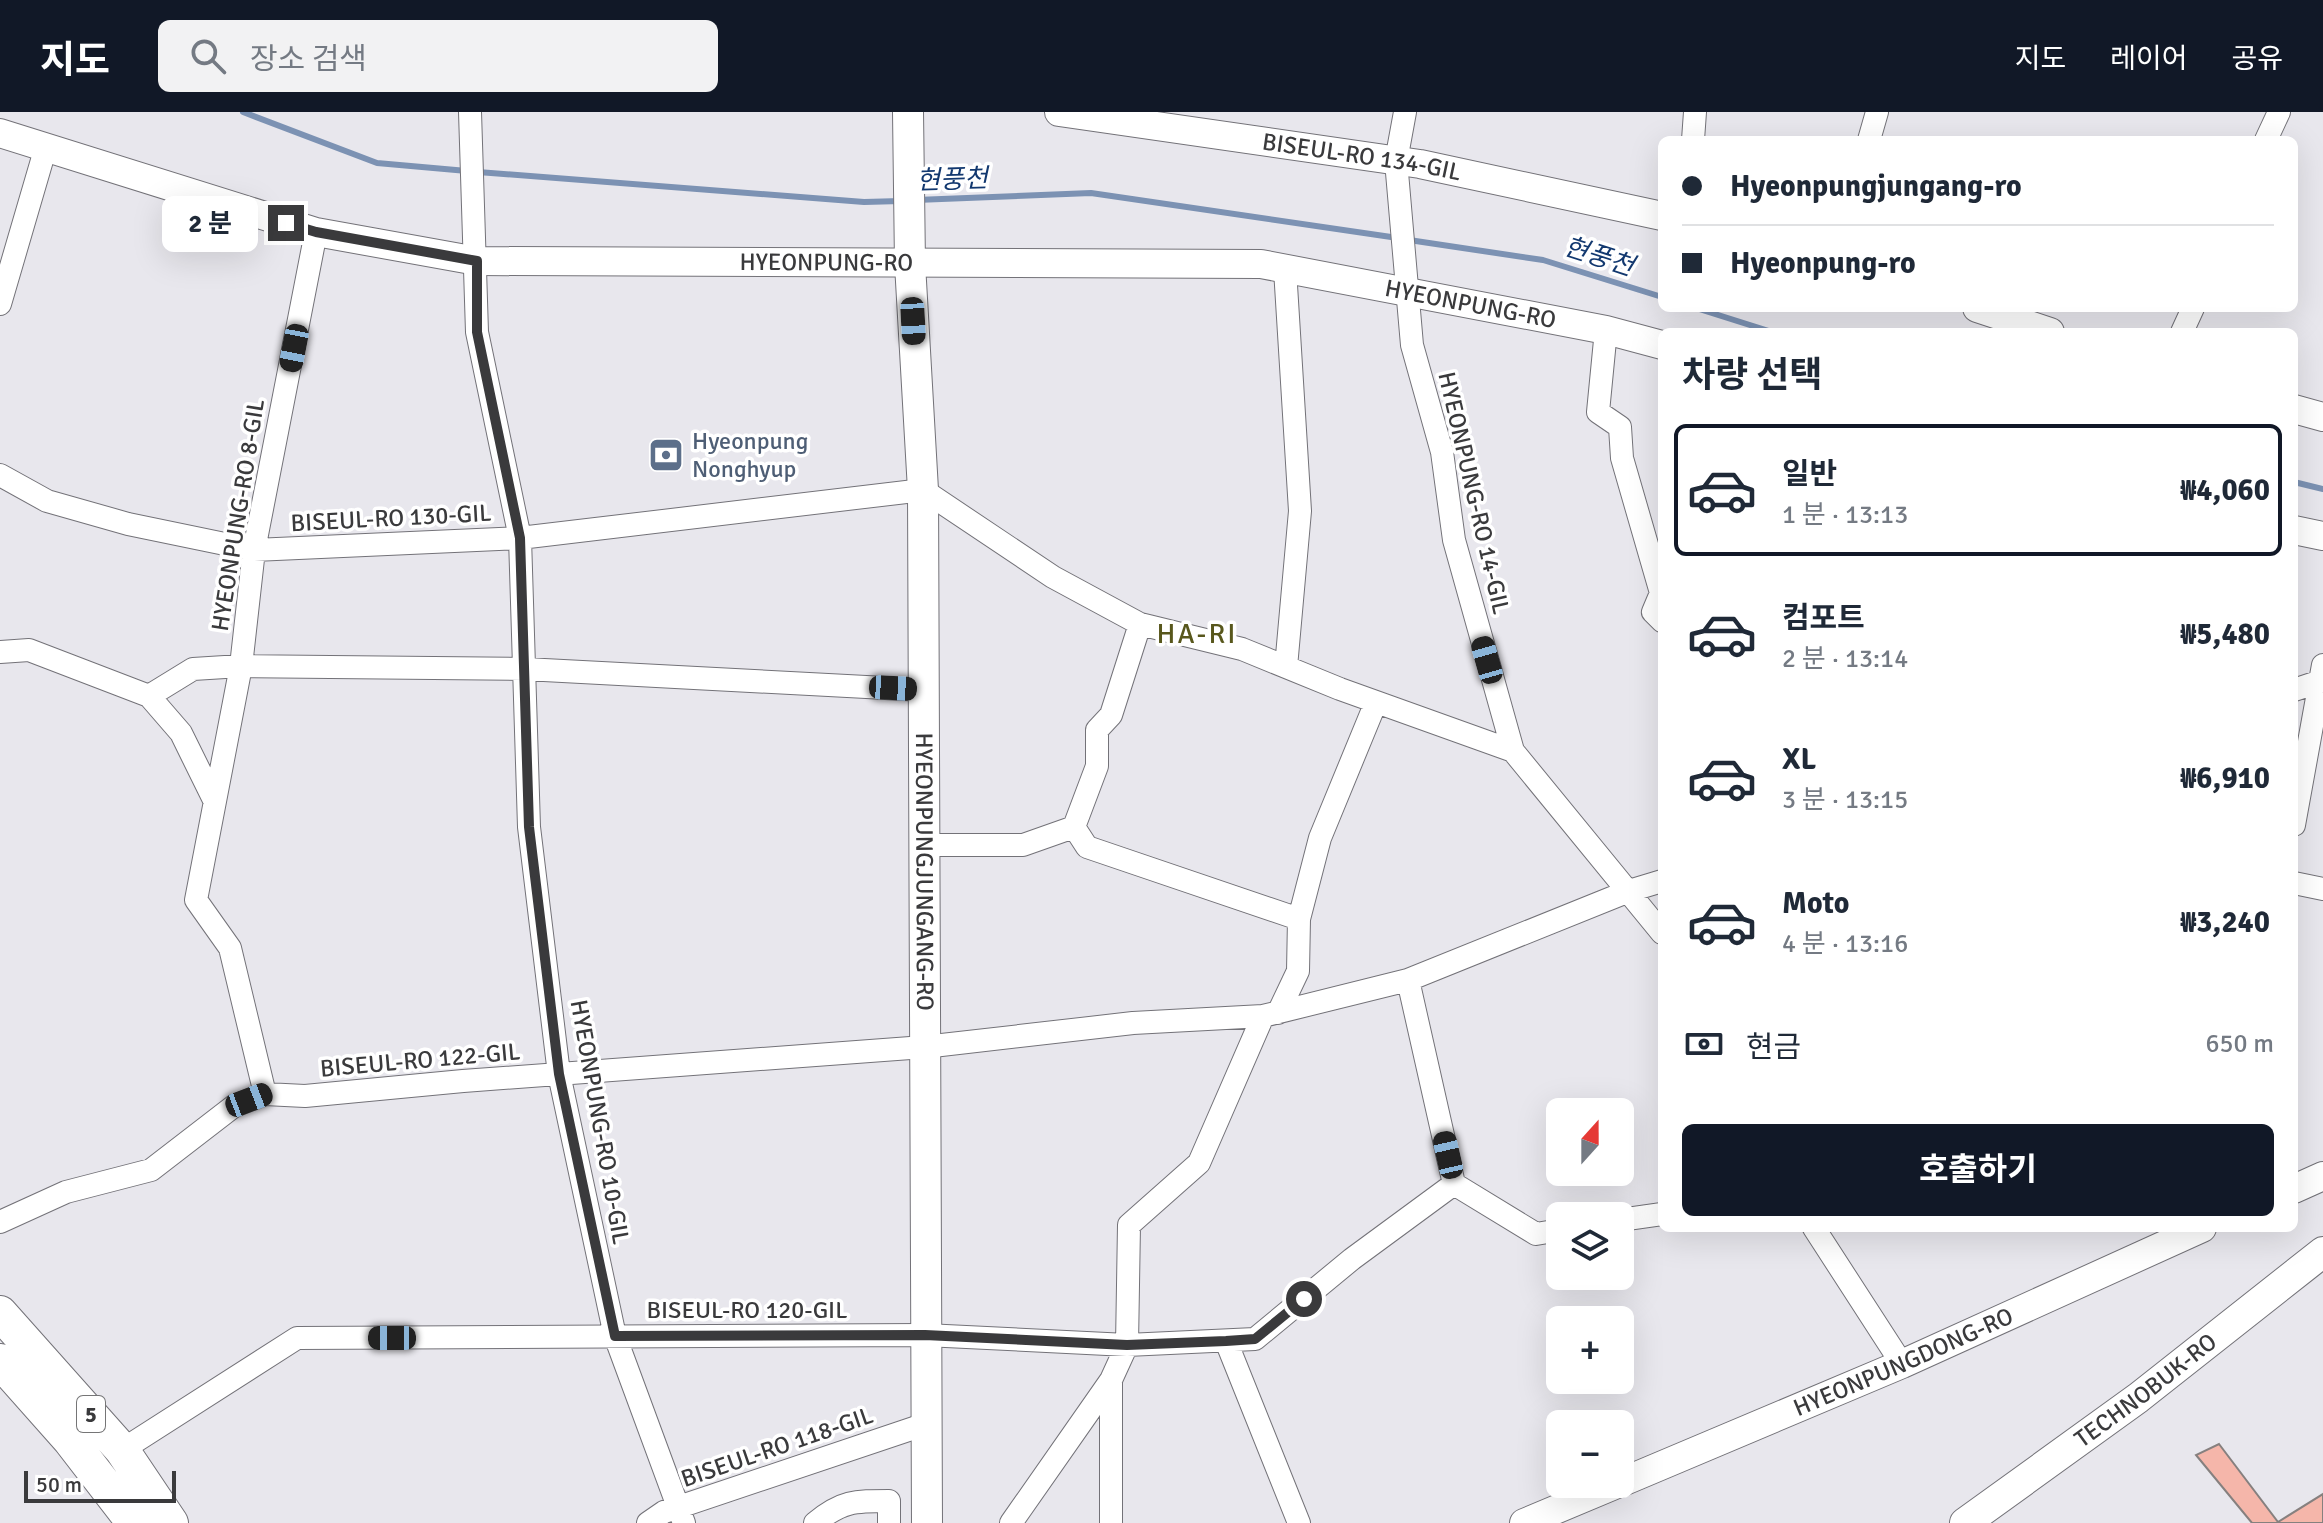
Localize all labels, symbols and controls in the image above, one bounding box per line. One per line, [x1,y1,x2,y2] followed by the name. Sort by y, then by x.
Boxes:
[158,20,718,92] search box
[186,34,230,78] icon: search
[40,37,110,84] text: 지도
[250,41,367,78] text: 장소 검색
[2015,42,2066,76] text: 지도
[2110,42,2187,76] text: 레이어
[2231,42,2283,76] text: 공유
[1260,126,1464,187] street label: BISEUL-RO 134-GIL
[916,163,992,197] water label: 현풍천
[1730,168,2022,205] text: Hyeonpungjungang-ro
[162,195,258,251] callout: 2 분
[268,205,304,241] route end
[188,208,232,240] text: 2 분
[1560,231,1641,284] water label: 현풍천
[1730,245,1916,282] text: Hyeonpung-ro
[739,247,913,278] street label: HYEONPUNG-RO
[1382,273,1558,335] street label: HYEONPUNG-RO
[900,296,926,346] car
[278,322,310,374] car
[1682,353,1822,398] text: 차량 선택
[1432,369,1516,617] street label: HYEONPUNG-RO 14-GIL
[205,397,271,633] street label: HYEONPUNG-RO 8-GIL
[692,426,808,484] place label: Hyeonpung Nonghyup
[647,436,685,474] bank icon: Hyeonpung Nonghyup
[1686,454,1758,526] icon: car
[1782,456,1837,493] text: 일반
[2180,472,2270,509] text: ₩4,060
[290,498,492,538] street label: BISEUL-RO 130-GIL
[1782,499,1908,531] text: 1 분 · 13:13
[1686,598,1758,670] icon: car
[1782,600,1865,637] text: 컴포트
[2180,616,2270,653] text: ₩5,480
[1157,617,1237,651] district label: HA-RI
[1469,634,1505,686] car
[1782,643,1908,675] text: 2 분 · 13:14
[868,675,918,701] car
[909,732,940,1011] street label: HYEONPUNGJUNGANG-RO
[1782,741,1816,778] text: XL
[1686,742,1758,814] icon: car
[2180,760,2270,797] text: ₩6,910
[1782,784,1908,816] text: 3 분 · 13:15
[1782,885,1849,922] text: Moto
[1686,886,1758,958] icon: car
[2180,904,2270,941] text: ₩3,240
[1782,928,1908,960] text: 4 분 · 13:16
[564,997,636,1247] street label: HYEONPUNG-RO 10-GIL
[1682,1022,1726,1066] icon: cash
[2205,1028,2274,1060] text: 650 m
[1746,1029,1801,1066] text: 현금
[319,1036,521,1084] street label: BISEUL-RO 122-GIL
[222,1080,276,1120] car
[1546,1098,1634,1186] north arrow
[1546,1098,1634,1498] map controls
[1682,1124,2274,1216] button: 호출하기
[1431,1129,1465,1181] car
[1546,1202,1634,1290] button: layers
[1286,1281,1322,1317] route start
[647,1295,847,1325] street label: BISEUL-RO 120-GIL
[1789,1301,2018,1423] street label: HYEONPUNGDONG-RO
[1546,1306,1634,1394] button: +
[368,1326,416,1350] car
[2069,1327,2223,1454] street label: TECHNOBUK-RO
[77,1396,105,1432] road number: 5
[677,1400,877,1494] street label: BISEUL-RO 118-GIL
[1546,1410,1634,1498] button: −
[24,1467,176,1503] scale bar
[36,1471,82,1498] text: 50 m

